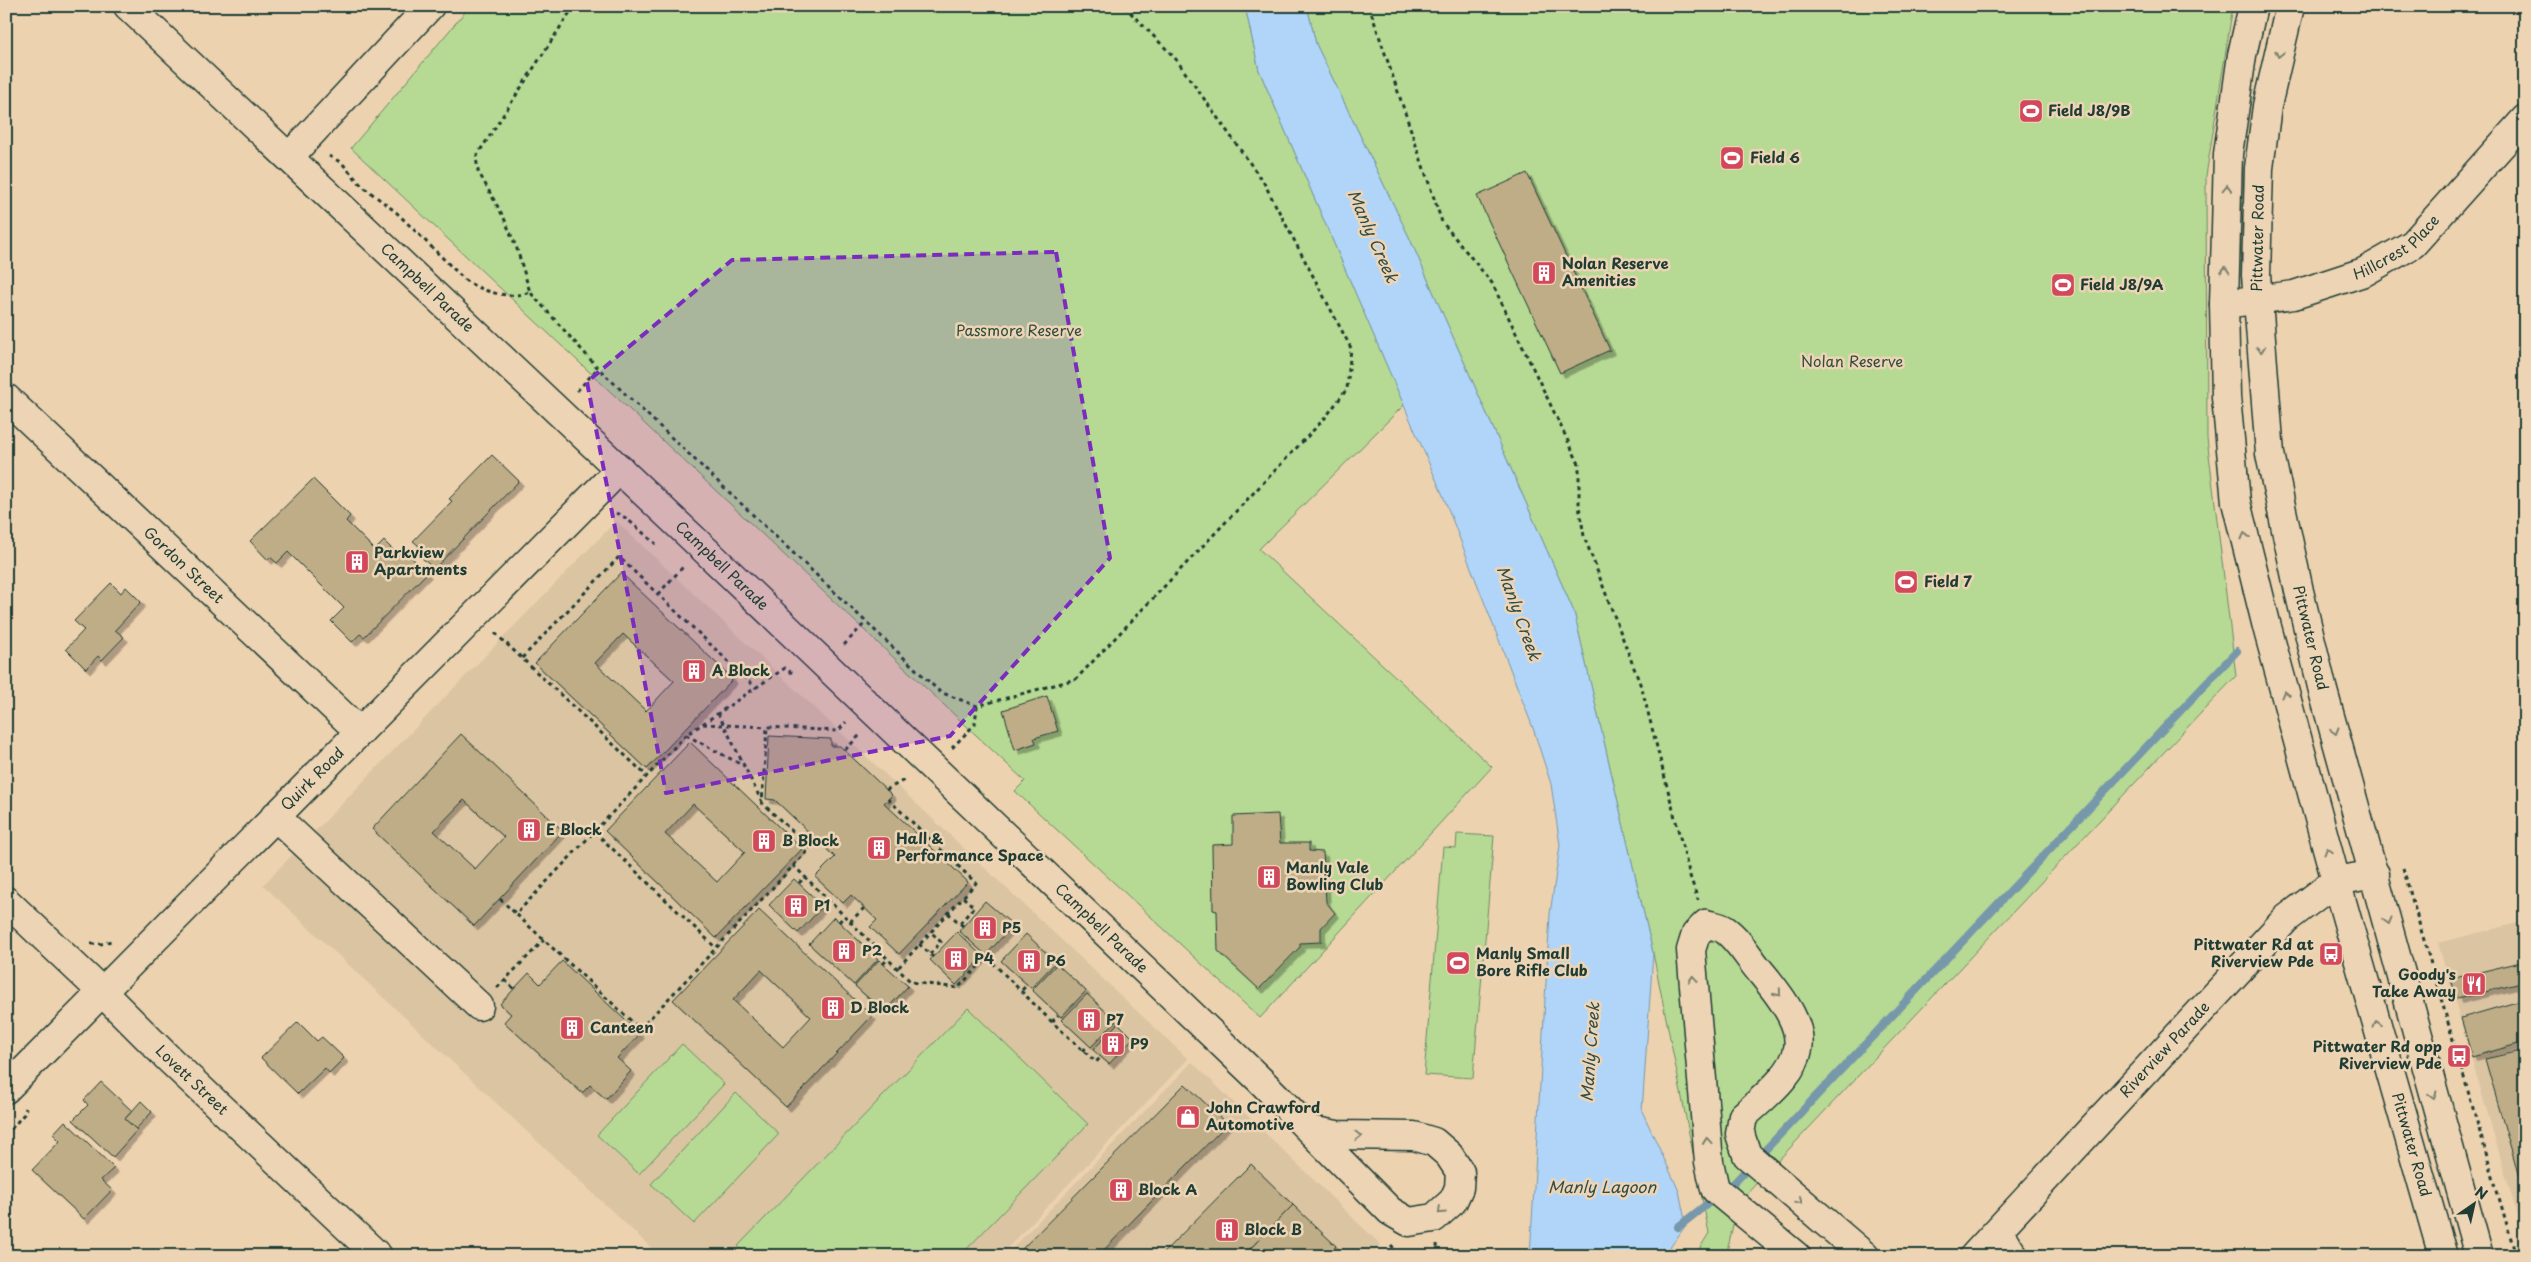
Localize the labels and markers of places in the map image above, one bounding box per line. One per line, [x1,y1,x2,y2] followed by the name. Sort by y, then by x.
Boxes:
[2018,98,2044,124] sports icon: Field J8/9B
[2048,98,2131,121] place label: Field J8/9B
[1719,145,1745,171] sports icon: Field 6
[1750,145,1800,168] place label: Field 6
[1562,251,1669,291] place label: Nolan Reserve Amenities
[1531,260,1557,286] building icon: Nolan Reserve Amenities
[2050,272,2076,298] sports icon: Field J8/9A
[2080,272,2164,295] place label: Field J8/9A
[374,540,467,580] place label: Parkview Apartments
[344,549,370,575] building icon: Parkview Apartments
[1893,569,1919,595] sports icon: Field 7
[1924,569,1972,592] place label: Field 7
[681,658,707,684] building icon: A Block
[711,658,770,681] place label: A Block
[516,817,542,843] building icon: E Block
[546,817,602,840] place label: E Block
[896,826,1044,866] place label: Hall & Performance Space
[751,828,777,854] building icon: B Block
[782,828,839,851] place label: B Block
[866,835,892,861] building icon: Hall & Performance Space
[1286,855,1384,895] place label: Manly Vale Bowling Club
[1256,864,1282,890] building icon: Manly Vale Bowling Club
[783,893,809,919] building icon: P1
[814,893,830,916] place label: P1
[972,915,998,941] building icon: P5
[1002,915,1021,938] place label: P5
[2194,932,2314,972] place label: Pittwater Rd at Riverview Pde
[831,938,857,964] building icon: P2
[862,938,883,961] place label: P2
[1476,941,1588,981] place label: Manly Small Bore Rifle Club
[2318,941,2344,967] bus stop icon: Pittwater Rd at Riverview Pde
[943,946,969,972] building icon: P4
[974,946,994,969] place label: P4
[1016,948,1042,974] building icon: P6
[1046,948,1066,971] place label: P6
[1445,950,1471,976] sports icon: Manly Small Bore Rifle Club
[2372,962,2456,1002] place label: Goody's Take Away
[2461,971,2487,997] restaurant icon: Goody's Take Away
[820,995,846,1021] building icon: D Block
[850,995,909,1018] place label: D Block
[1076,1007,1102,1033] building icon: P7
[1106,1007,1124,1030] place label: P7
[559,1015,585,1041] building icon: Canteen
[590,1015,654,1038] place label: Canteen
[1100,1031,1126,1057] building icon: P9
[1130,1031,1149,1054] place label: P9
[2313,1034,2442,1074] place label: Pittwater Rd opp Riverview Pde
[2446,1043,2472,1069] bus stop icon: Pittwater Rd opp Riverview Pde
[1206,1095,1320,1135] place label: John Crawford Automotive
[1175,1104,1201,1130] shop icon: John Crawford Automotive
[1108,1177,1134,1203] building icon: Block A
[1138,1177,1197,1200] place label: Block A
[1214,1217,1240,1243] building icon: Block B
[1244,1217,1302,1240] place label: Block B

